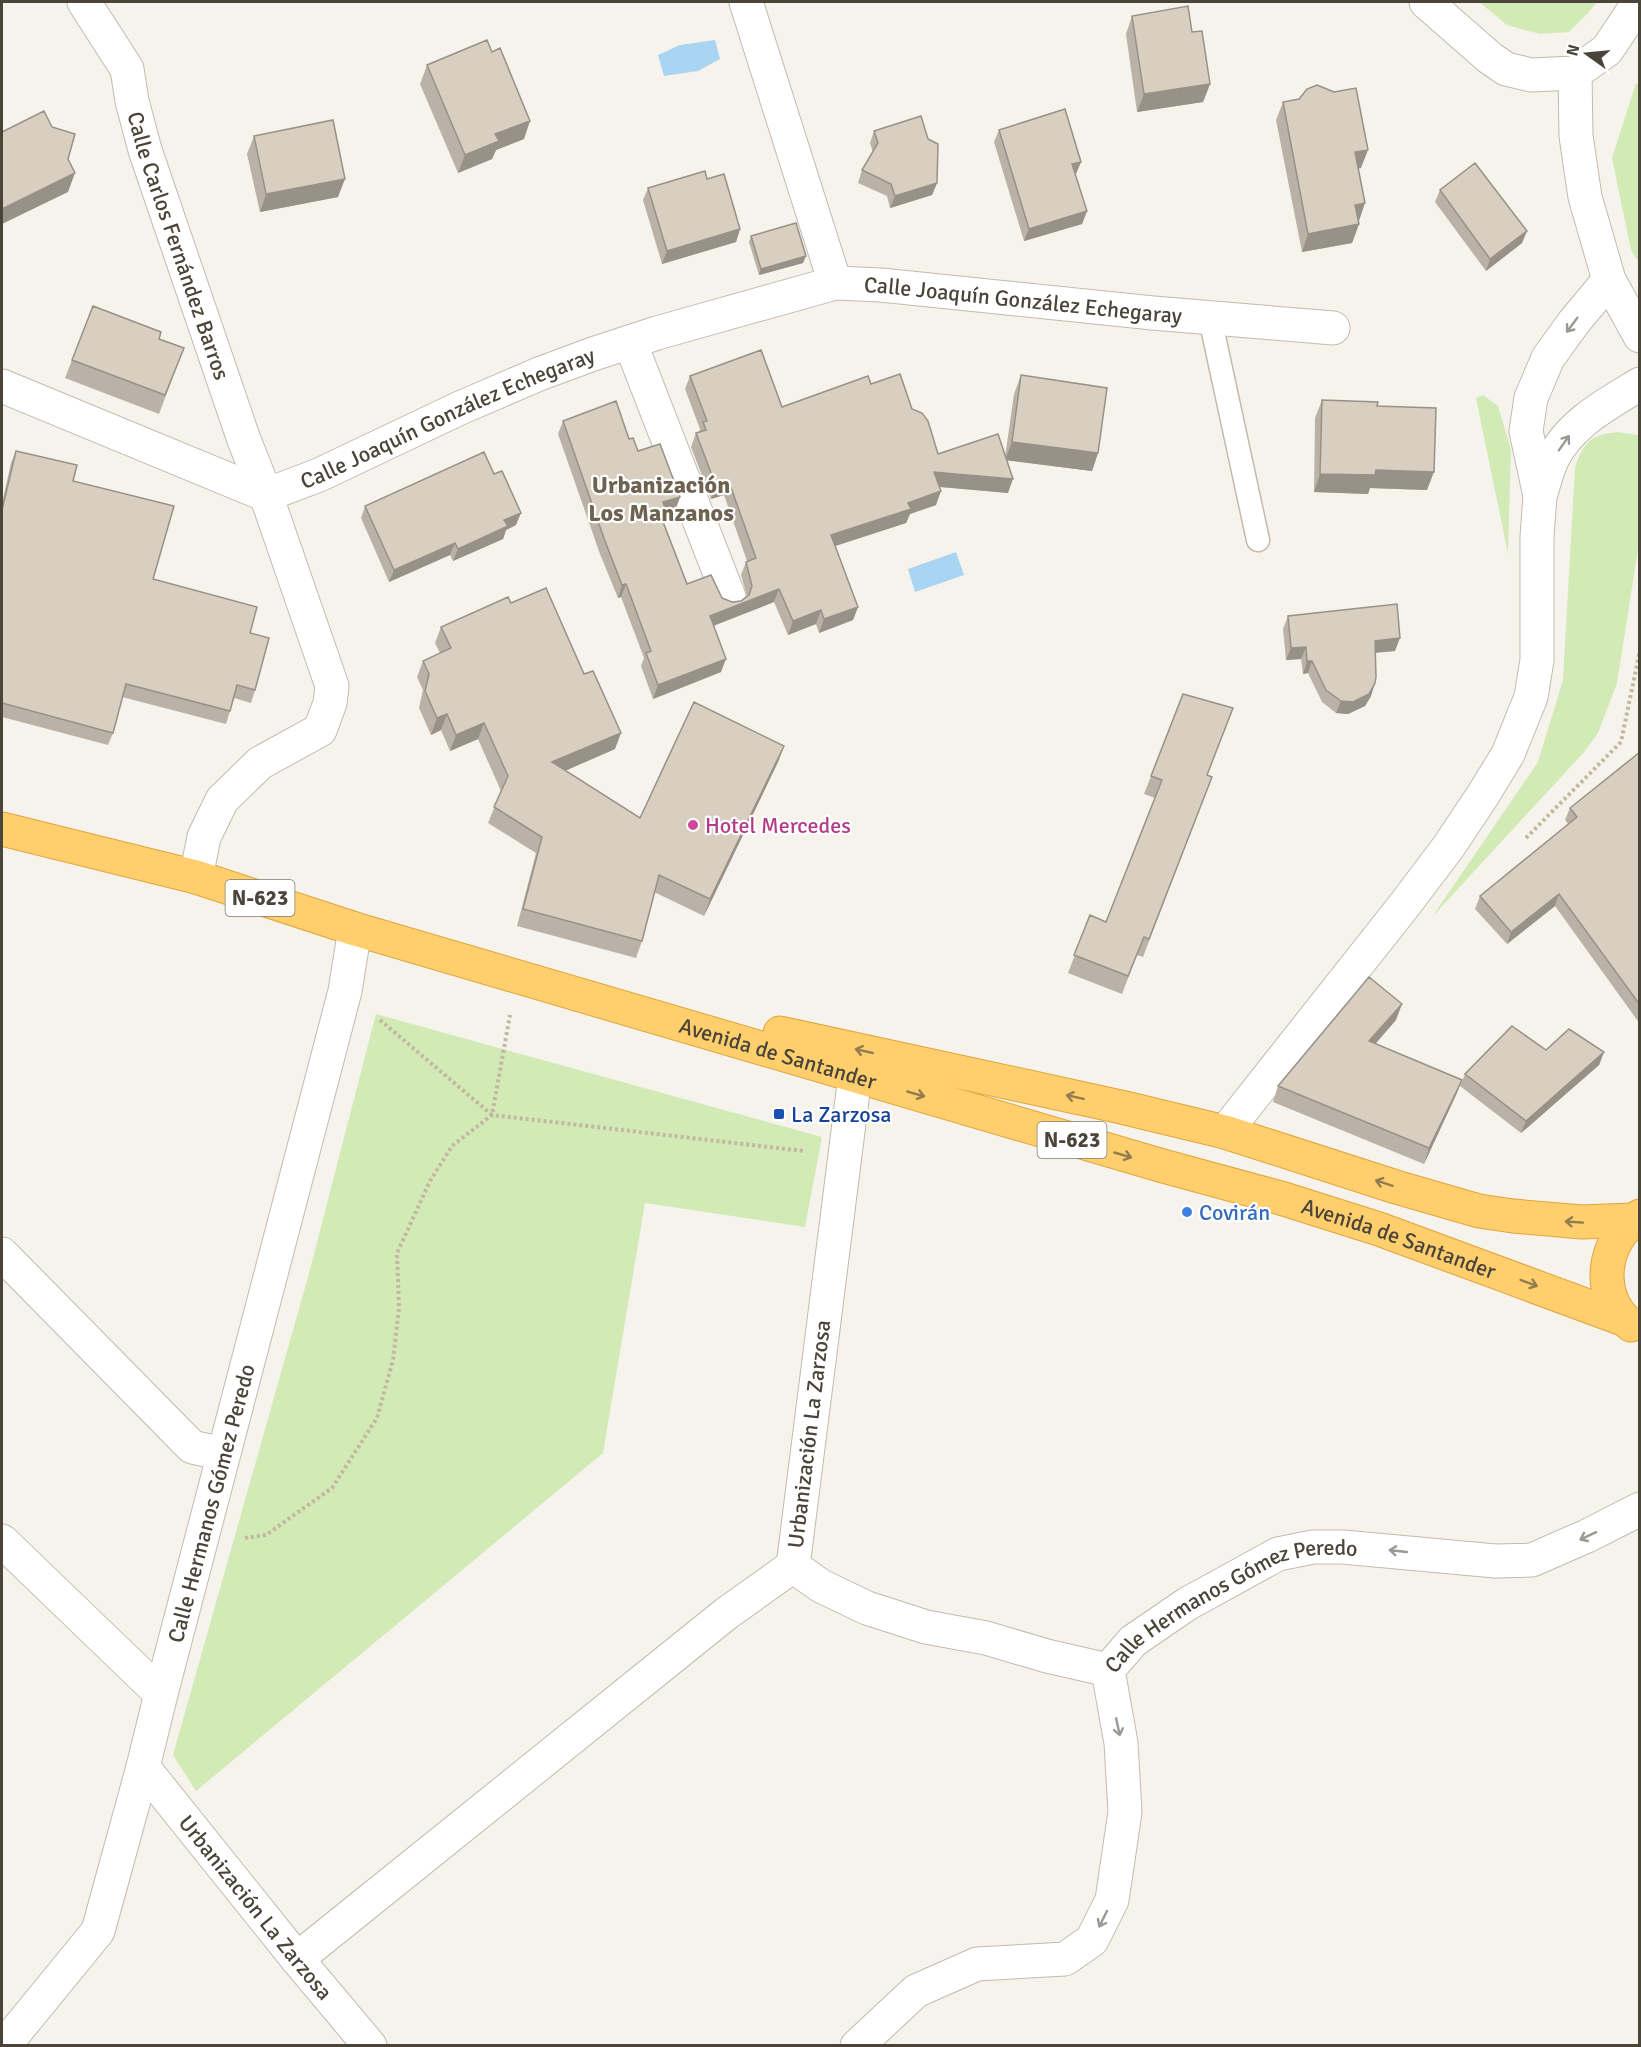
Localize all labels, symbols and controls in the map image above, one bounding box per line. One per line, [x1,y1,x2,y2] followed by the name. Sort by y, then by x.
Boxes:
[1557,24,1617,84] north arrow
[1562,42,1585,58] text: N
[122,109,236,383] street label: Calle Carlos Fernández Barros
[863,271,1184,329] street label: Calle Joaquín González Echegaray
[1565,317,1578,333] one-way arrow
[296,341,599,494] street label: Calle Joaquín González Echegaray
[1558,435,1570,451] one-way arrow
[588,470,734,528] district label: Urbanización Los Manzanos
[705,812,851,839] place label: Hotel Mercedes
[686,818,700,832] marker: Hotel Mercedes
[226,880,294,916] road number: N-623
[676,1011,880,1095] street label: Avenida de Santander
[854,1045,873,1057] one-way arrow
[906,1089,925,1100] one-way arrow
[1065,1091,1085,1102] one-way arrow
[791,1101,891,1128] place label: La Zarzosa
[772,1107,786,1121] marker: La Zarzosa
[1038,1122,1106,1158] road number: N-623
[1113,1150,1132,1161] one-way arrow
[1375,1177,1394,1188] one-way arrow
[1298,1192,1500,1285] street label: Avenida de Santander
[1199,1199,1270,1226] place label: Covirán
[1180,1205,1194,1219] marker: Covirán
[1565,1216,1585,1227] one-way arrow
[1519,1279,1538,1290] one-way arrow
[782,1318,836,1550] street label: Urbanización La Zarzosa
[162,1361,260,1645] street label: Calle Hermanos Gómez Peredo
[1579,1530,1597,1542] one-way arrow
[1099,1533,1359,1678] street label: Calle Hermanos Gómez Peredo
[1389,1545,1409,1556] one-way arrow
[1113,1717,1124,1737] one-way arrow
[173,1809,339,2005] street label: Urbanización La Zarzosa
[1096,1909,1108,1927] one-way arrow

